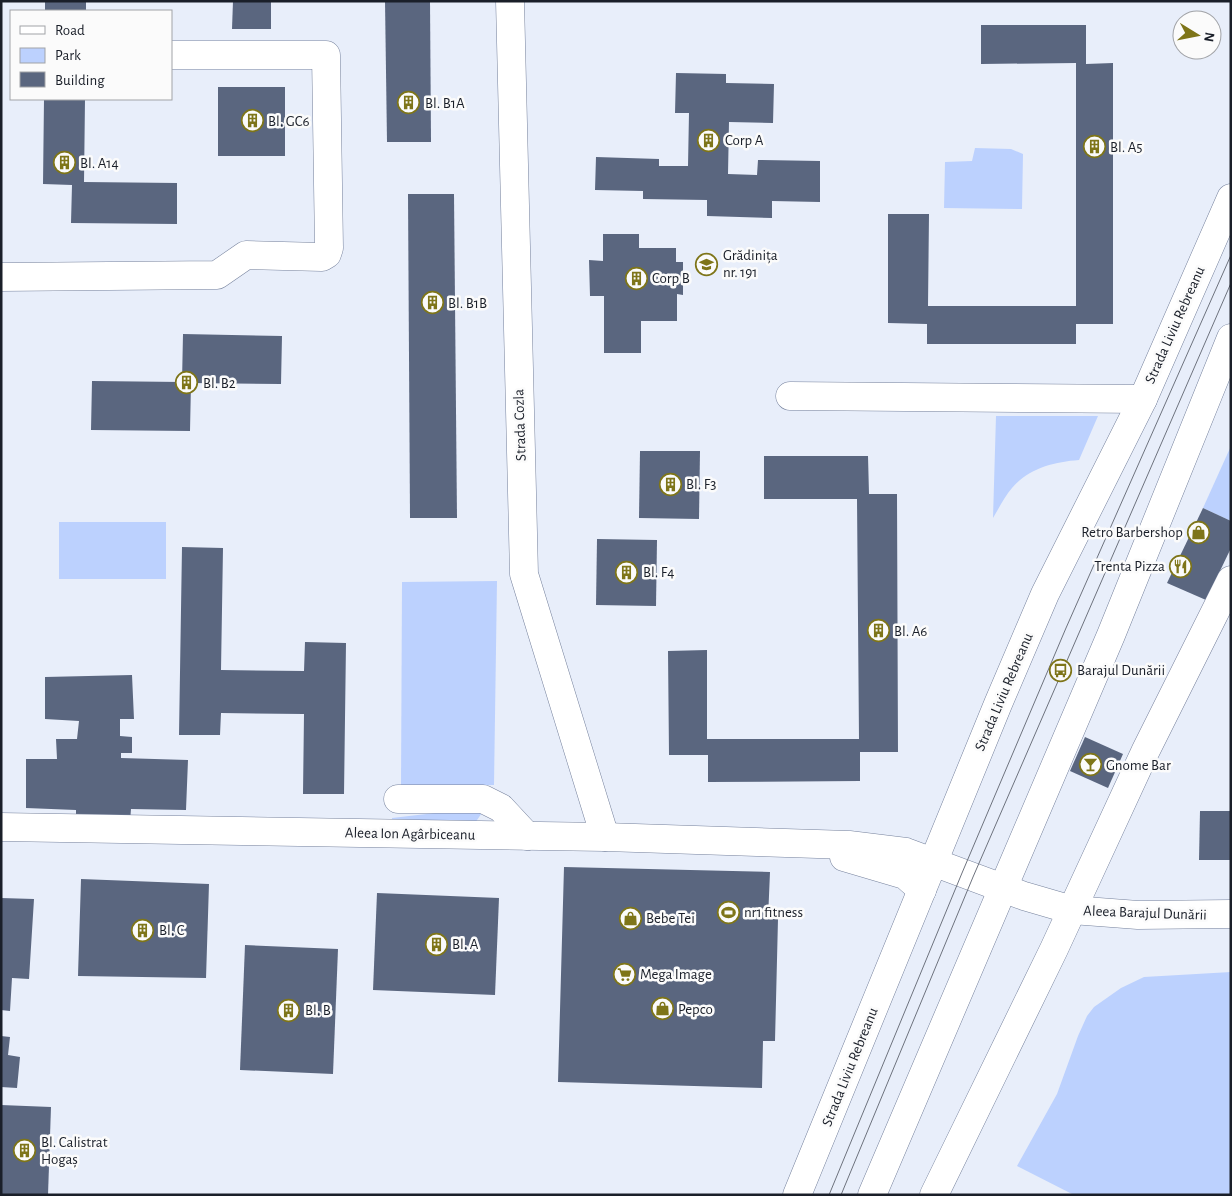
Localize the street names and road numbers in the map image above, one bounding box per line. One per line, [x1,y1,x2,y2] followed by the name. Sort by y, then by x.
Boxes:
[1142,264,1208,386] street label: Strada Liviu Rebreanu
[511,389,529,461] street label: Strada Cozla
[972,630,1036,753] street label: Strada Liviu Rebreanu
[345,825,476,843] street label: Aleea Ion Agârbiceanu
[1083,903,1207,923] street label: Aleea Barajul Dunării
[819,1005,881,1129] street label: Strada Liviu Rebreanu

